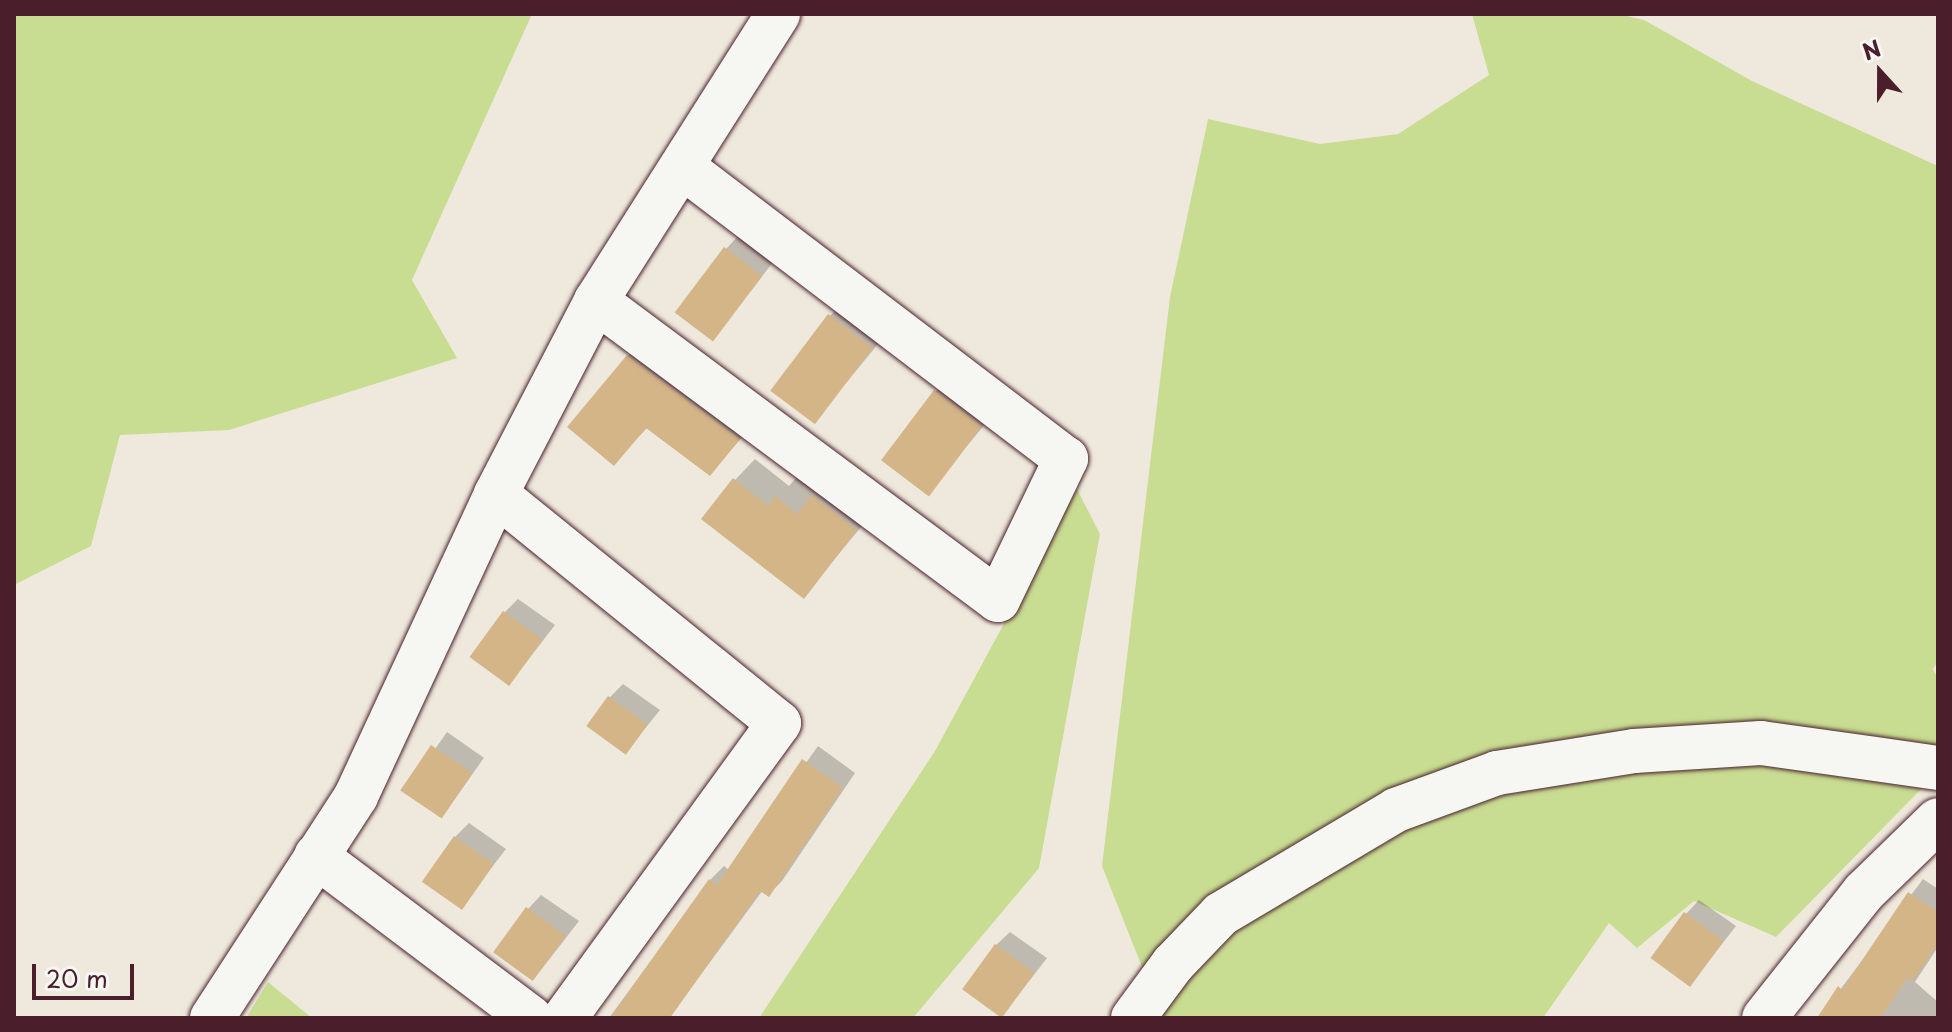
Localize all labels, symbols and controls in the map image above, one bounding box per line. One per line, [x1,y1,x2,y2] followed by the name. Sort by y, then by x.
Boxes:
[1857,31,1885,68] text: N
[1840,32,1920,112] north arrow
[36,948,138,998] scale bar
[46,960,108,996] text: 20 m

